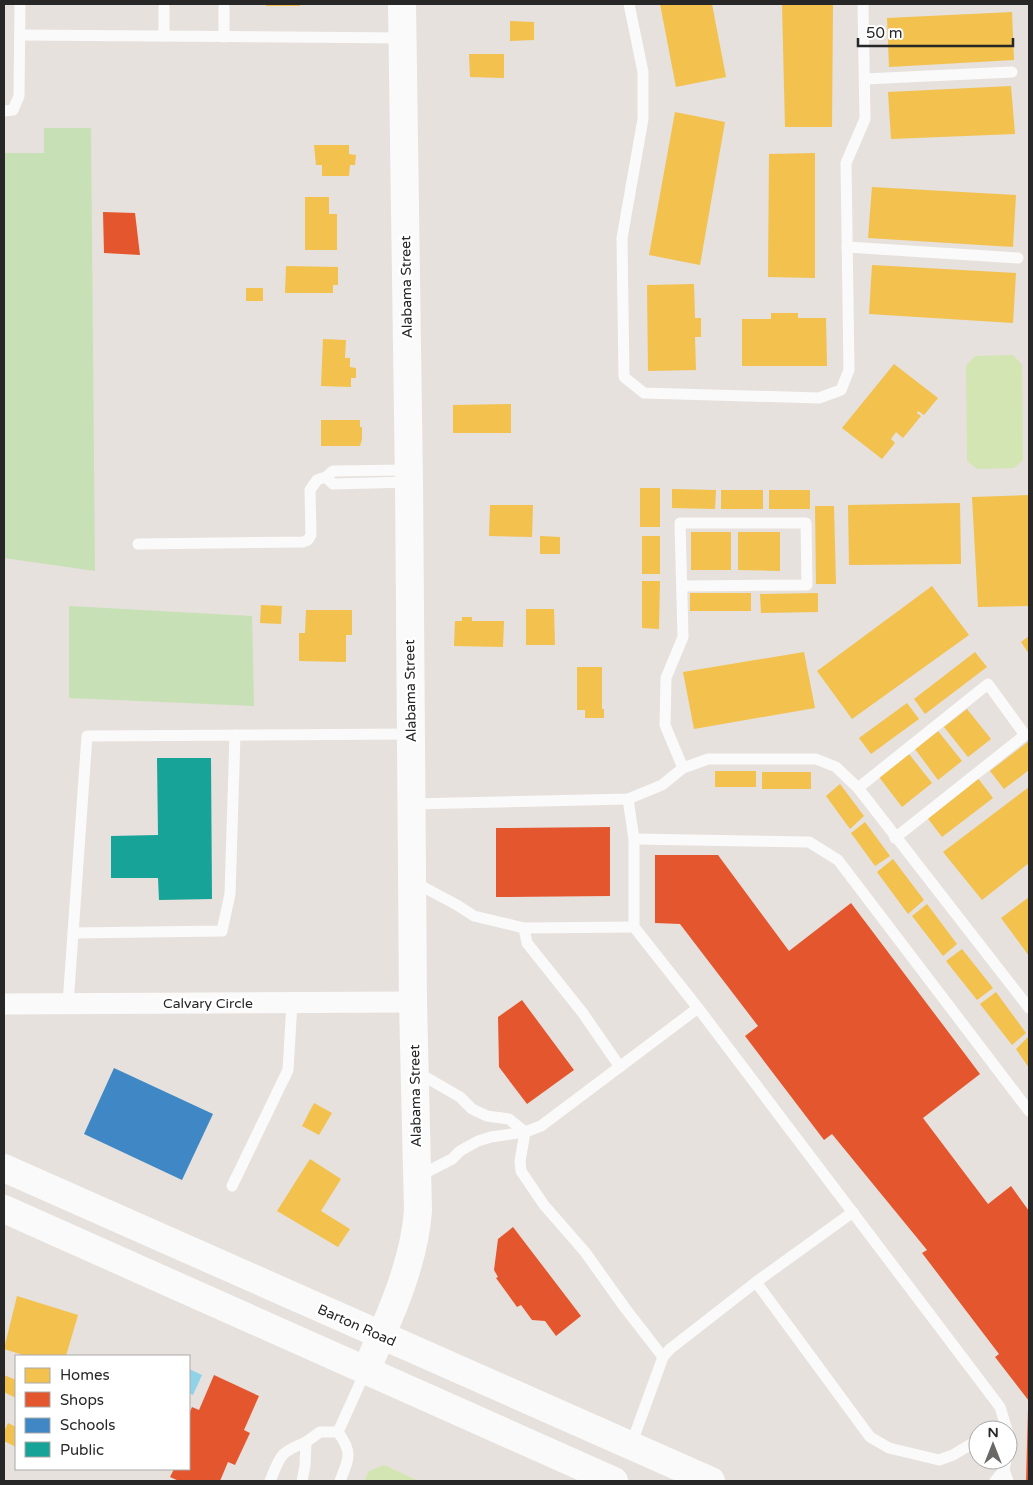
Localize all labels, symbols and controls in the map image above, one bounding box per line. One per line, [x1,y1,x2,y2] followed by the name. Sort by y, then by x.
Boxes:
[858,15,1013,47] scale bar
[866,24,903,42] text: 50 m
[397,235,416,339] street label: Alabama Street
[401,639,420,743] street label: Alabama Street
[163,995,253,1012] street label: Calvary Circle
[406,1044,425,1148] street label: Alabama Street
[315,1301,399,1350] street label: Barton Road
[15,1355,190,1470] legend
[60,1366,110,1384] text: Homes
[60,1391,104,1409] text: Shops
[60,1416,116,1434] text: Schools
[968,1420,1018,1470] north arrow
[987,1424,999,1441] text: N
[60,1441,104,1459] text: Public

